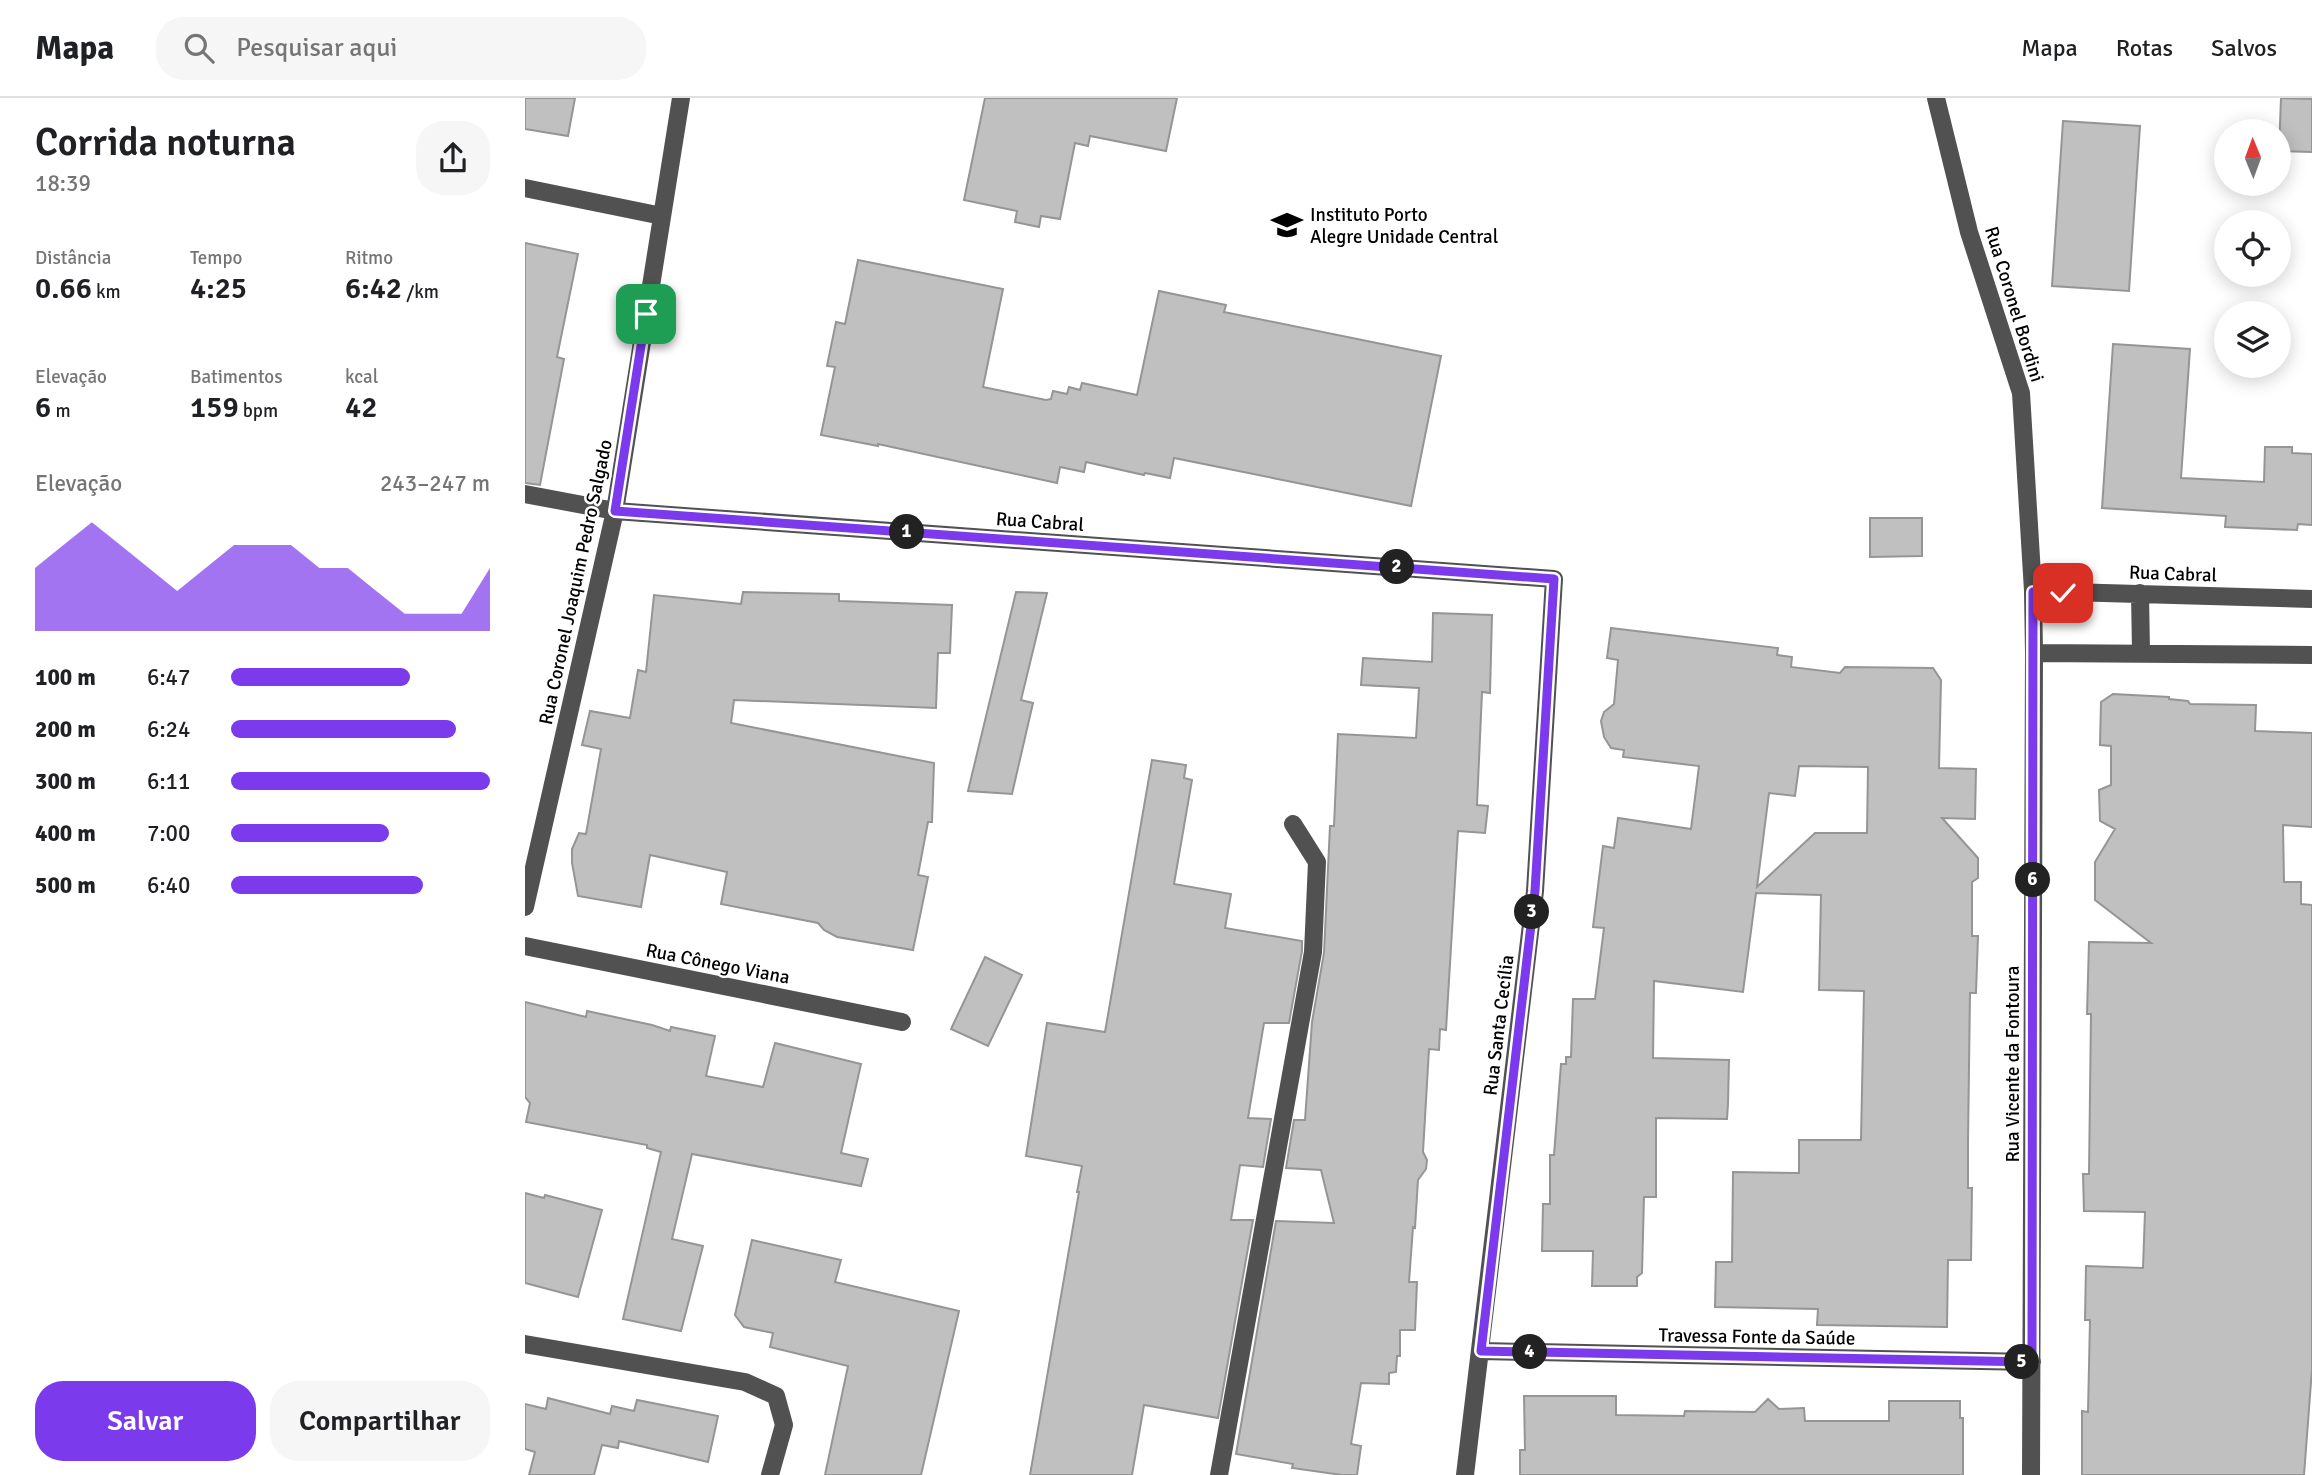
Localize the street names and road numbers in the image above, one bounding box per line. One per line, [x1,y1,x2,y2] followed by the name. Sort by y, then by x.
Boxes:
[1979,224,2049,385] street label: Rua Coronel Bordini
[534,437,618,727] street label: Rua Coronel Joaquim Pedro Salgado
[995,507,1085,537] street label: Rua Cabral
[2128,560,2217,588] street label: Rua Cabral
[644,938,792,990] street label: Rua Cônego Viana
[1478,953,1520,1097] street label: Rua Santa Cecília
[2001,966,2025,1162] street label: Rua Vicente da Fontoura
[1658,1323,1856,1351] street label: Travessa Fonte da Saúde

